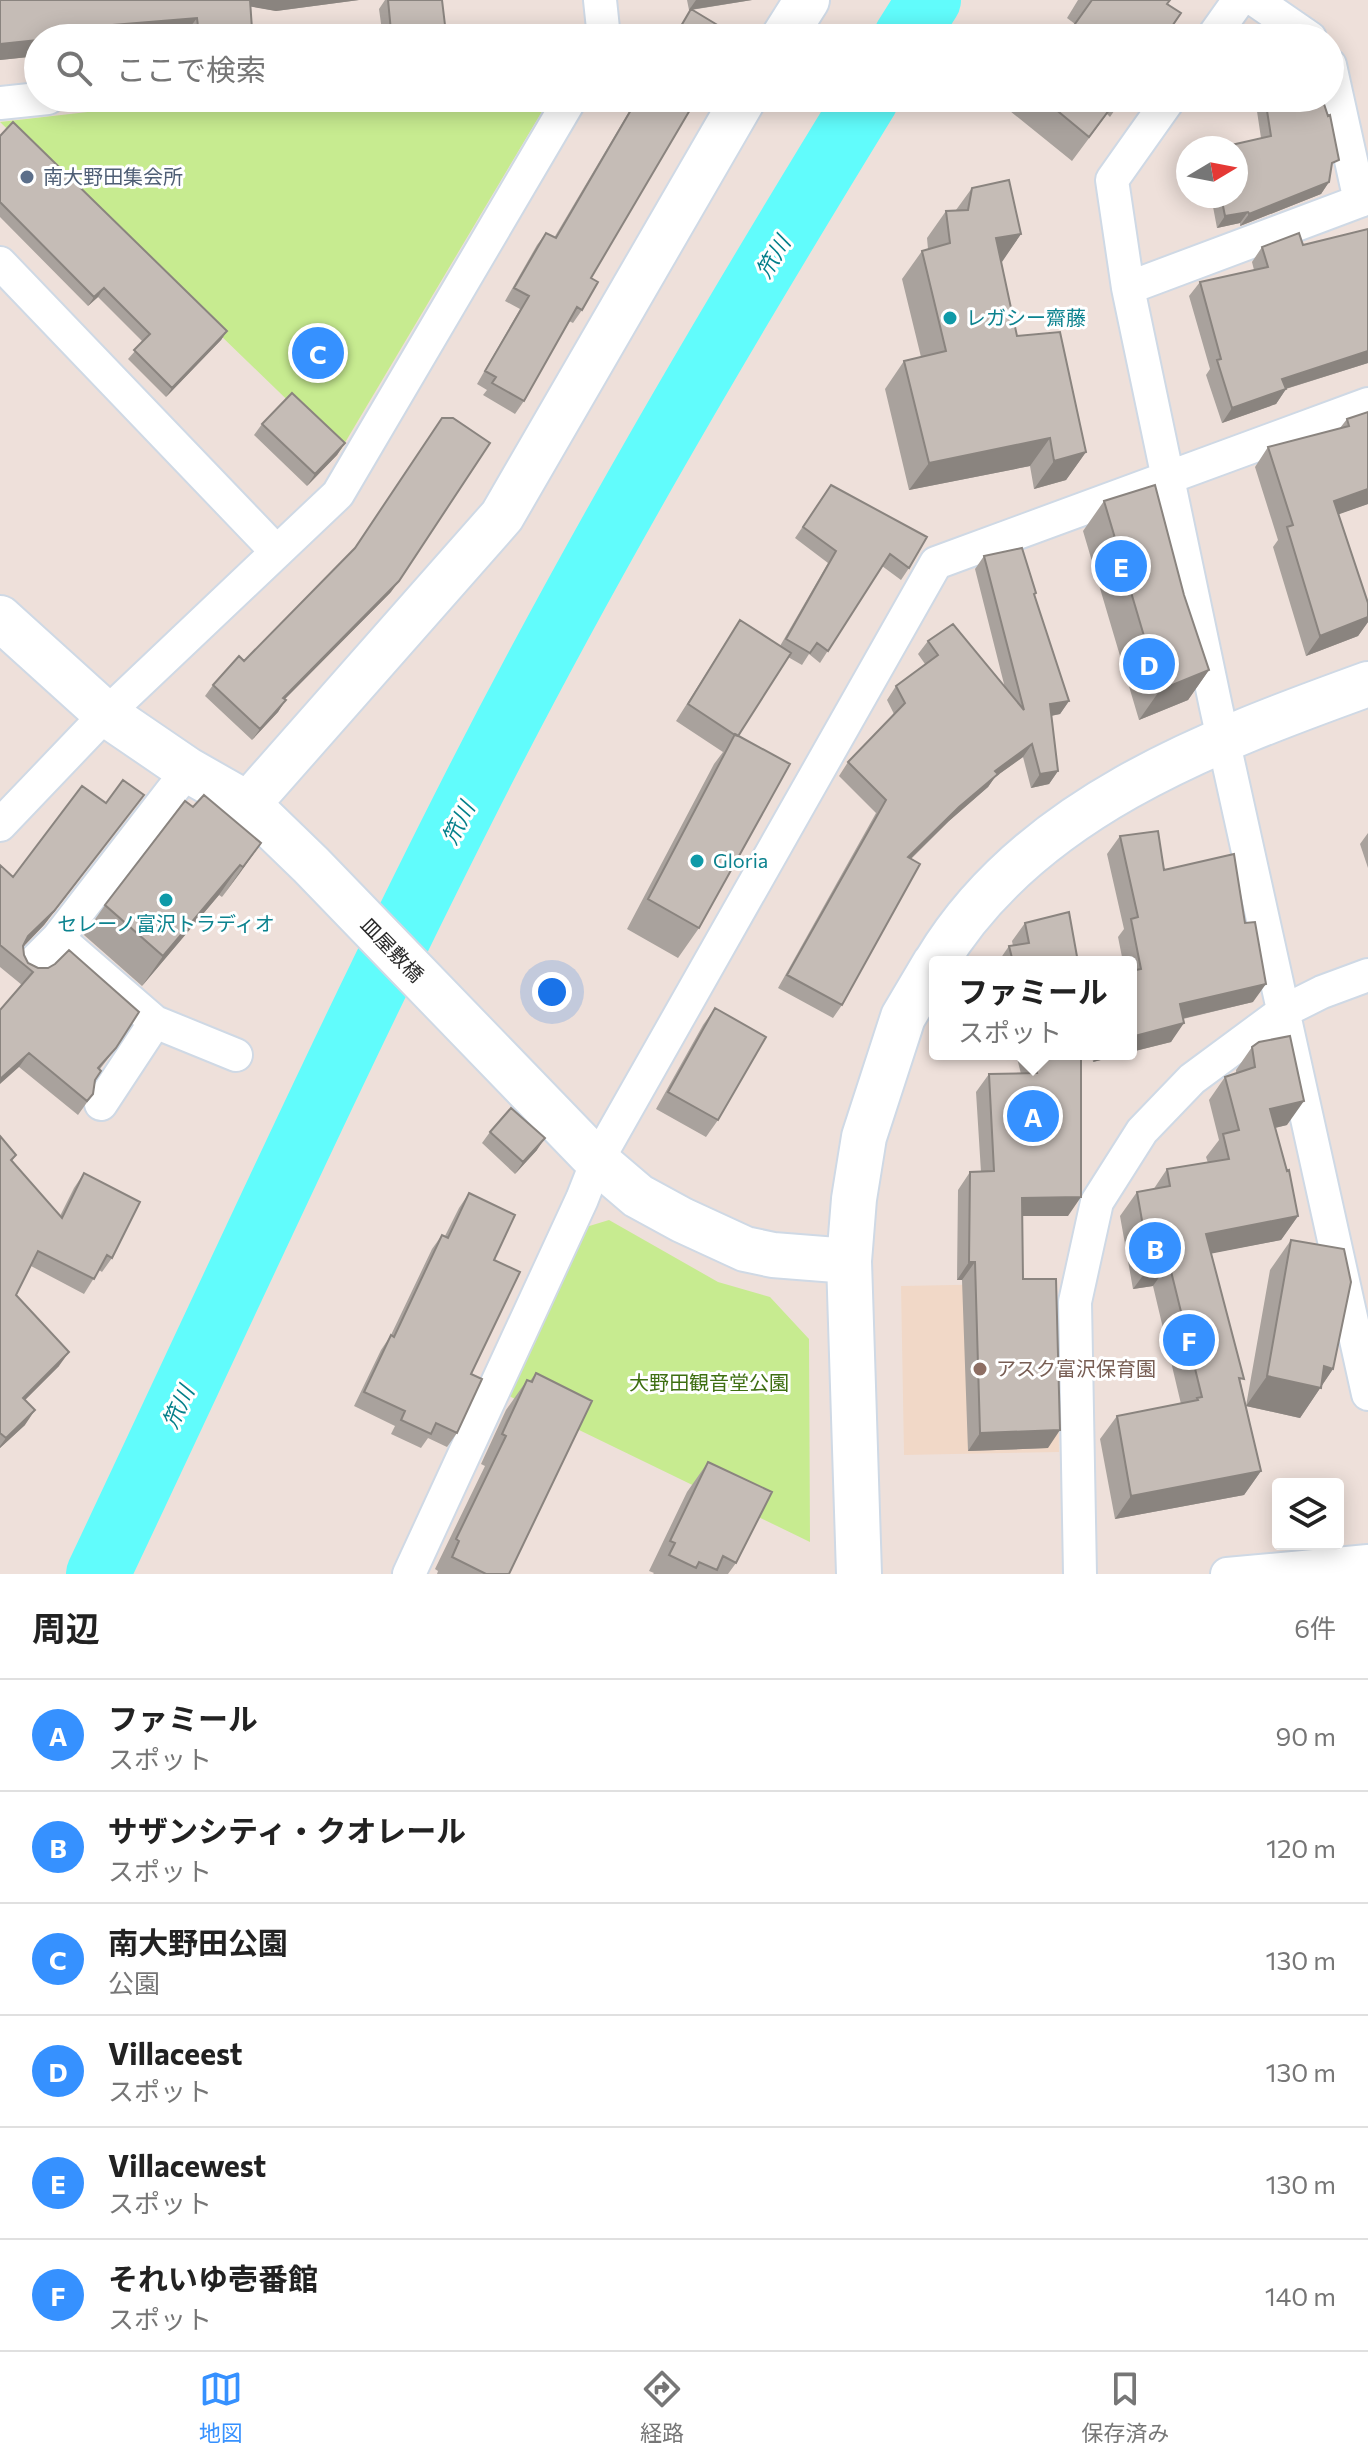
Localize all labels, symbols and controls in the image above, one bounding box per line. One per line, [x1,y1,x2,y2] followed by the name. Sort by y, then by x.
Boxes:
[24,24,1344,112] search box
[52,46,96,90] icon: search
[116,50,266,87] text: ここで検索
[1176,136,1248,208] north arrow
[43,164,183,188] place label: 南大野田集会所
[18,168,36,186] marker: 南大野田集会所
[750,229,797,283] water label: 笊川
[966,305,1086,329] place label: レガシー齋藤
[941,309,959,327] marker: レガシー齋藤
[292,323,344,383] pin: C
[1095,536,1147,596] pin: E
[1123,634,1175,694] pin: D
[436,795,480,849] water label: 笊川
[713,848,768,872] place label: Gloria
[688,852,706,870] marker: Gloria
[157,891,175,909] marker: セレーノ富沢トラディオ
[57,911,275,935] place label: セレーノ富沢トラディオ
[356,912,429,986] street label: 皿屋敷橋
[929,956,1137,1060] popup
[532,972,572,1012] your location
[958,972,1108,1009] text: ファミール
[958,1016,1062,1047] text: スポット
[1007,1086,1059,1146] pin: A
[1129,1218,1181,1278] pin: B
[1163,1310,1215,1370] pin: F
[996,1356,1156,1380] place label: アスク富沢保育園
[971,1360,989,1378] marker: アスク富沢保育園
[629,1370,789,1394] park label: 大野田観音堂公園
[156,1379,200,1432] water label: 笊川
[1272,1478,1344,1550] map controls
[1272,1478,1344,1550] button: layers
[32,1606,100,1648] text: 周辺
[1294,1612,1336,1643] text: 6件
[108,1699,258,1736] text: ファミール
[49,1720,67,1751] text: A
[1276,1720,1336,1751] text: 90 m
[108,1743,212,1774] text: スポット
[108,1811,466,1848] text: サザンシティ・クオレール
[49,1832,67,1863] text: B
[1266,1832,1336,1863] text: 120 m
[108,1855,212,1886] text: スポット
[108,1923,288,1960] text: 南大野田公園
[49,1944,67,1975] text: C
[1265,1944,1336,1975] text: 130 m
[108,1967,160,1998] text: 公園
[108,2034,242,2071] text: Villaceest
[48,2056,68,2087] text: D
[1265,2056,1336,2087] text: 130 m
[108,2075,212,2106] text: スポット
[108,2146,266,2183] text: Villacewest
[50,2168,66,2199] text: E
[1265,2168,1336,2199] text: 130 m
[108,2187,212,2218] text: スポット
[108,2259,318,2296] text: それいゆ壱番館
[50,2280,66,2311] text: F
[1265,2280,1336,2311] text: 140 m
[108,2303,212,2334] text: スポット
[199,2367,243,2447] tab: 地図
[640,2367,684,2447] tab: 経路
[1081,2367,1169,2447] tab: 保存済み

